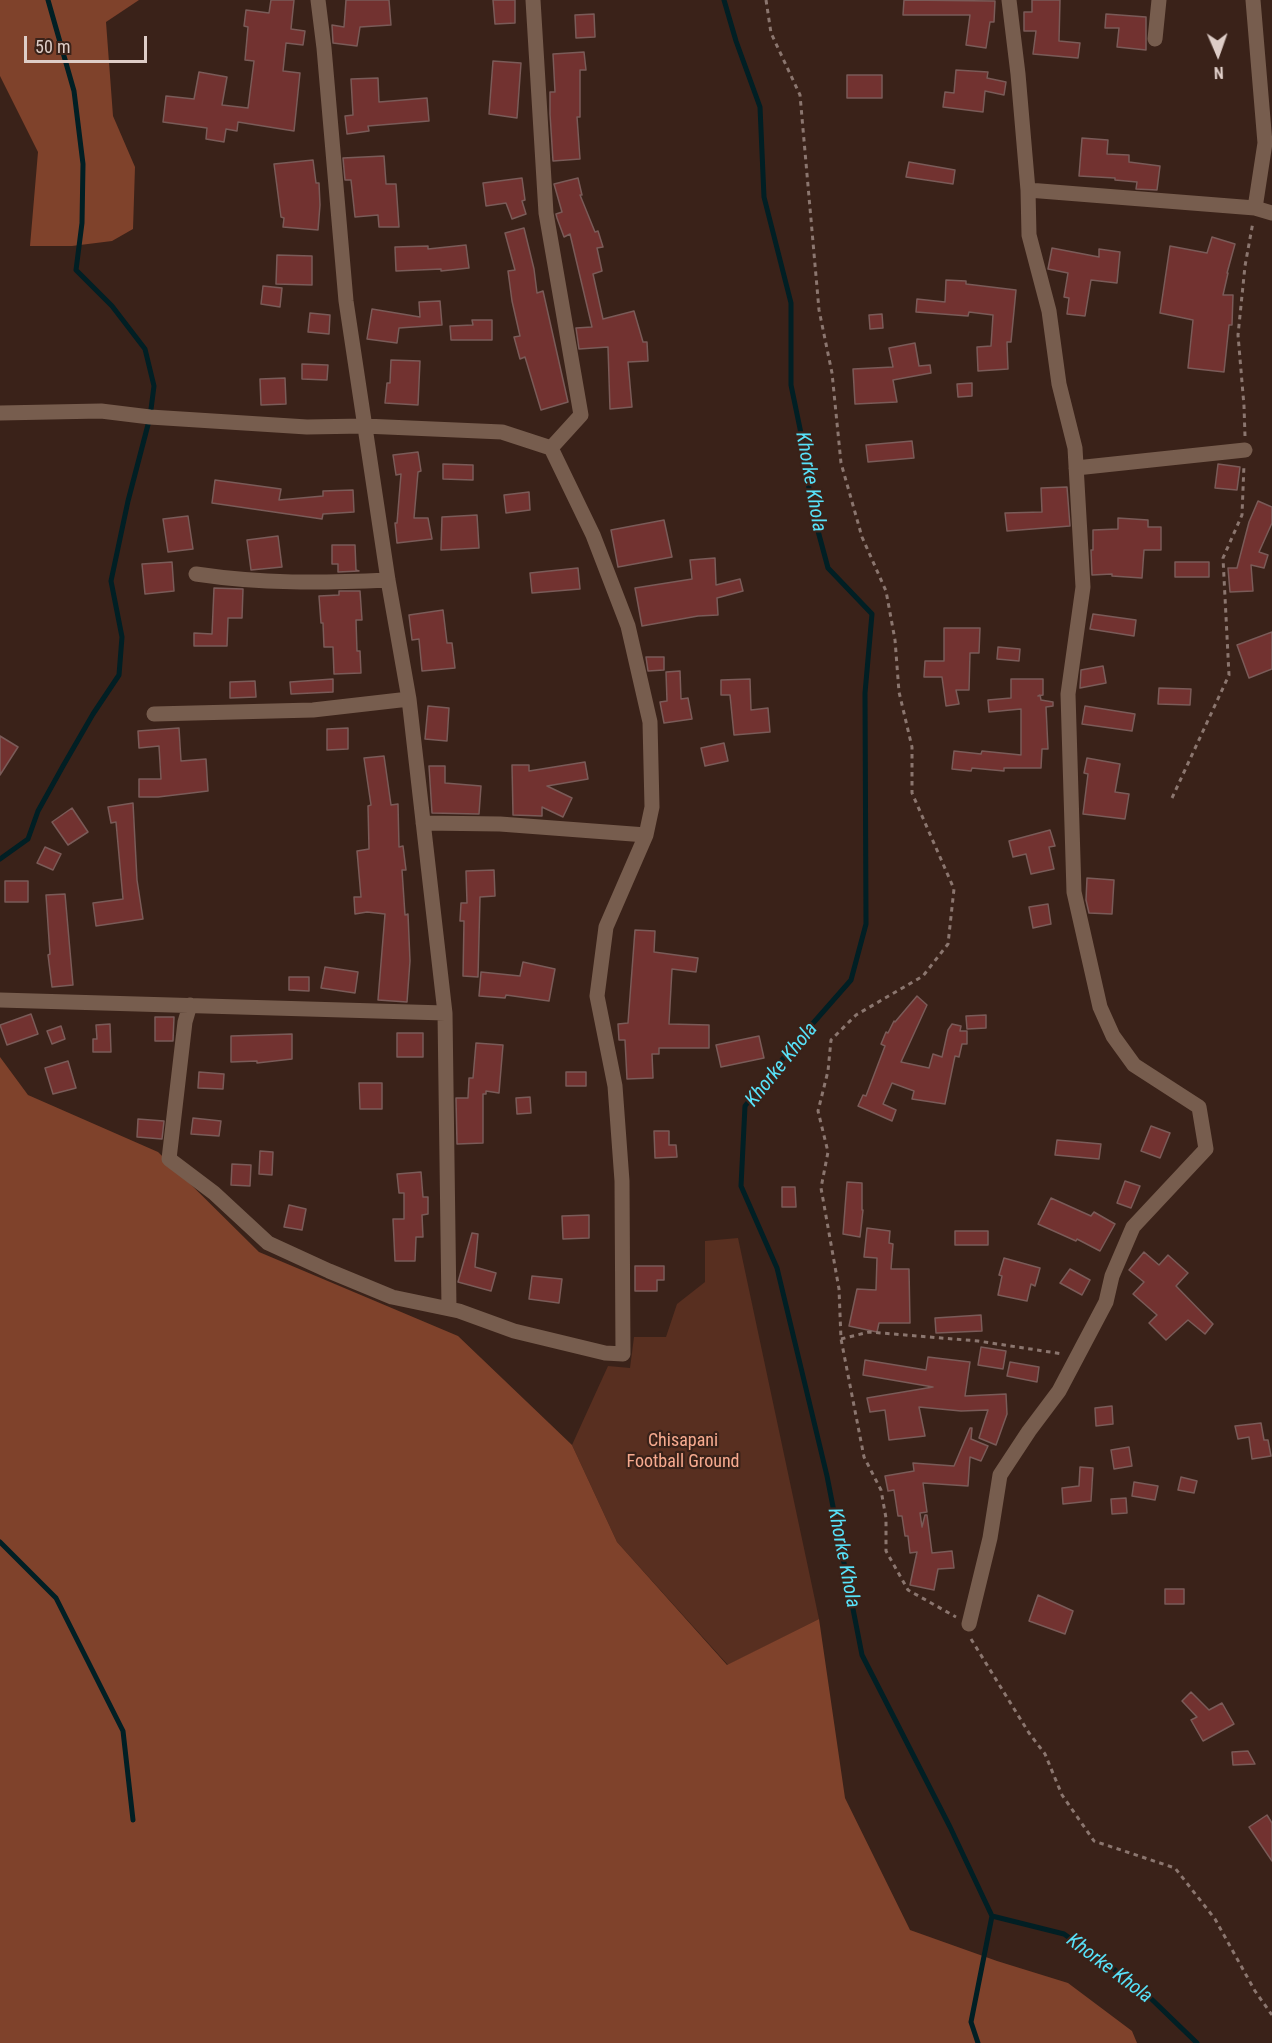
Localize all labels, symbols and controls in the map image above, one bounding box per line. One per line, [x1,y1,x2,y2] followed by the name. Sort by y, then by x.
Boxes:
[27,24,150,62] scale bar
[1188,24,1248,84] north arrow
[35,36,70,57] text: 50 m
[1213,63,1224,82] text: N
[789,430,831,534] water label: Khorke Khola
[741,1018,823,1112] water label: Khorke Khola
[626,1430,740,1472] park label: Chisapani Football Ground
[822,1506,864,1610] water label: Khorke Khola
[1061,1929,1157,2009] water label: Khorke Khola

